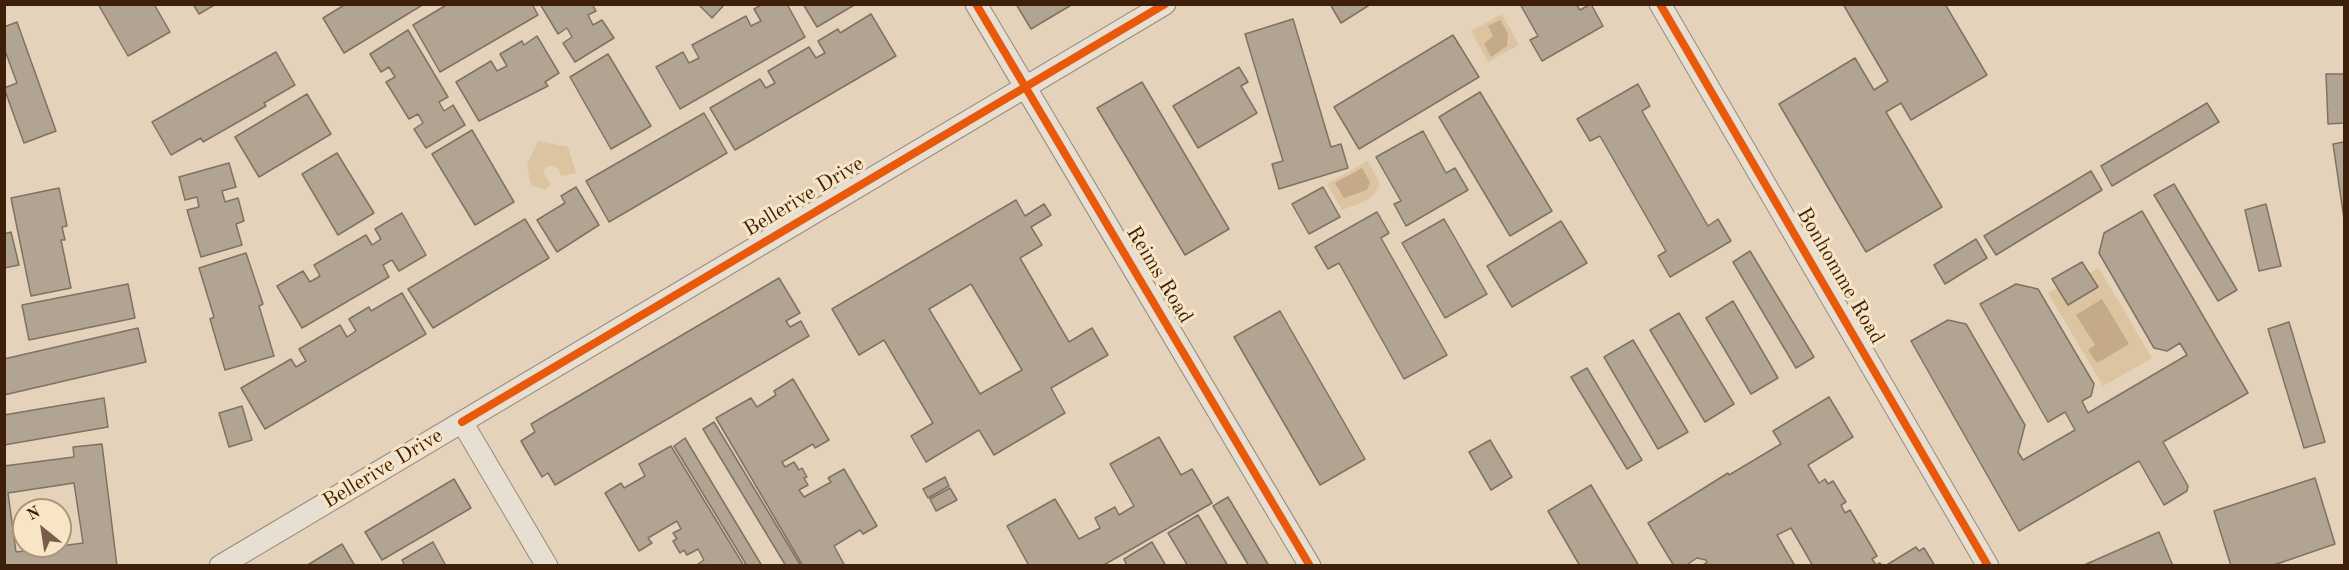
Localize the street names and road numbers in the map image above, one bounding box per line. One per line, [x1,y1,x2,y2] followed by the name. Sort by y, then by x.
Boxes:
[739,151,869,243] street label: Bellerive Drive
[1791,203,1889,349] street label: Bonhomme Road
[1120,222,1198,328] street label: Reims Road
[318,423,448,515] street label: Bellerive Drive

